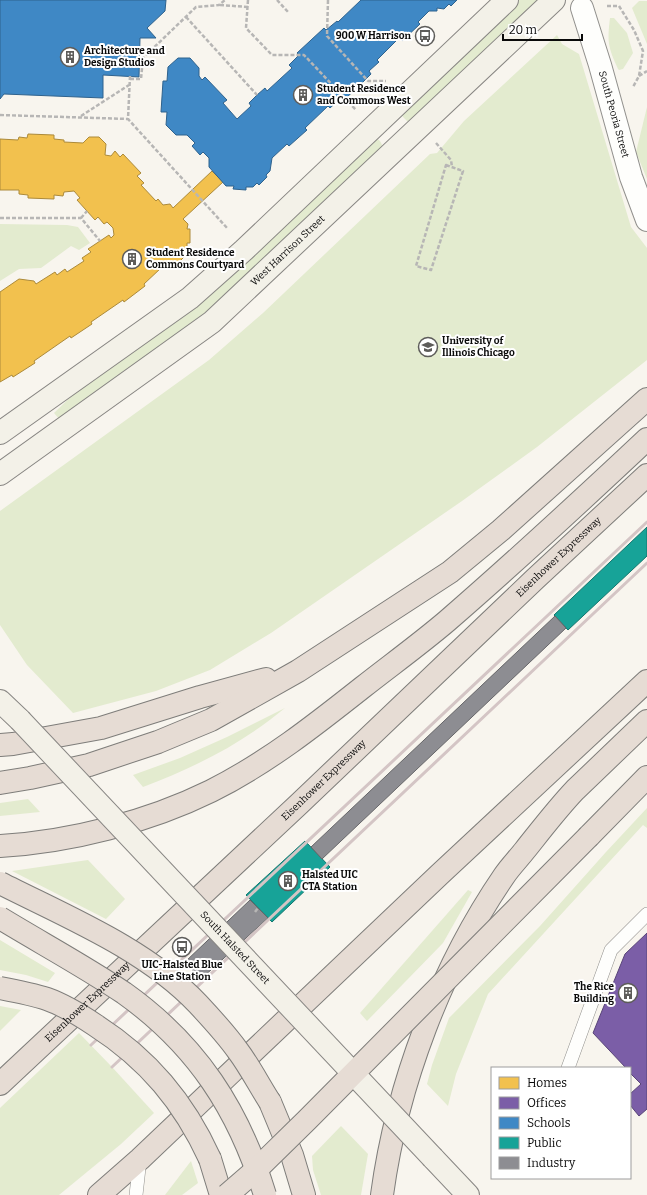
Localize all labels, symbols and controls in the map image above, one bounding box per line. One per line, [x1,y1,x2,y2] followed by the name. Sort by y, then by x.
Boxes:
[503,16,582,42] scale bar
[509,23,538,37] text: 20 m
[414,25,436,47] bus stop icon: 900 W Harrison
[336,30,412,42] place label: 900 W Harrison
[84,45,165,69] place label: Architecture and Design Studios
[59,46,81,68] building icon: Architecture and Design Studios
[596,70,631,159] street label: South Peoria Street
[317,83,411,107] place label: Student Residence and Commons West
[292,84,314,106] building icon: Student Residence and Commons West
[248,213,328,288] street label: West Harrison Street
[146,247,244,271] place label: Student Residence Commons Courtyard
[121,248,143,270] building icon: Student Residence Commons Courtyard
[442,335,515,359] place label: University of Illinois Chicago
[417,336,439,358] school or university icon: University of Illinois Chicago
[514,514,604,600] street label: Eisenhower Expressway
[279,737,369,823] street label: Eisenhower Expressway
[302,869,358,893] place label: Halsted UIC CTA Station
[277,870,299,892] building icon: Halsted UIC CTA Station
[198,909,272,987] street label: South Halsted Street
[171,936,193,958] bus stop icon: UIC-Halsted Blue Line Station
[43,959,133,1045] street label: Eisenhower Expressway
[141,959,223,983] place label: UIC-Halsted Blue Line Station
[574,981,614,1005] place label: The Rice Building
[617,982,639,1004] building icon: The Rice Building
[491,1067,631,1179] legend
[527,1076,567,1090] text: Homes
[527,1096,566,1110] text: Offices
[527,1116,571,1130] text: Schools
[527,1136,562,1150] text: Public
[527,1156,576,1170] text: Industry

